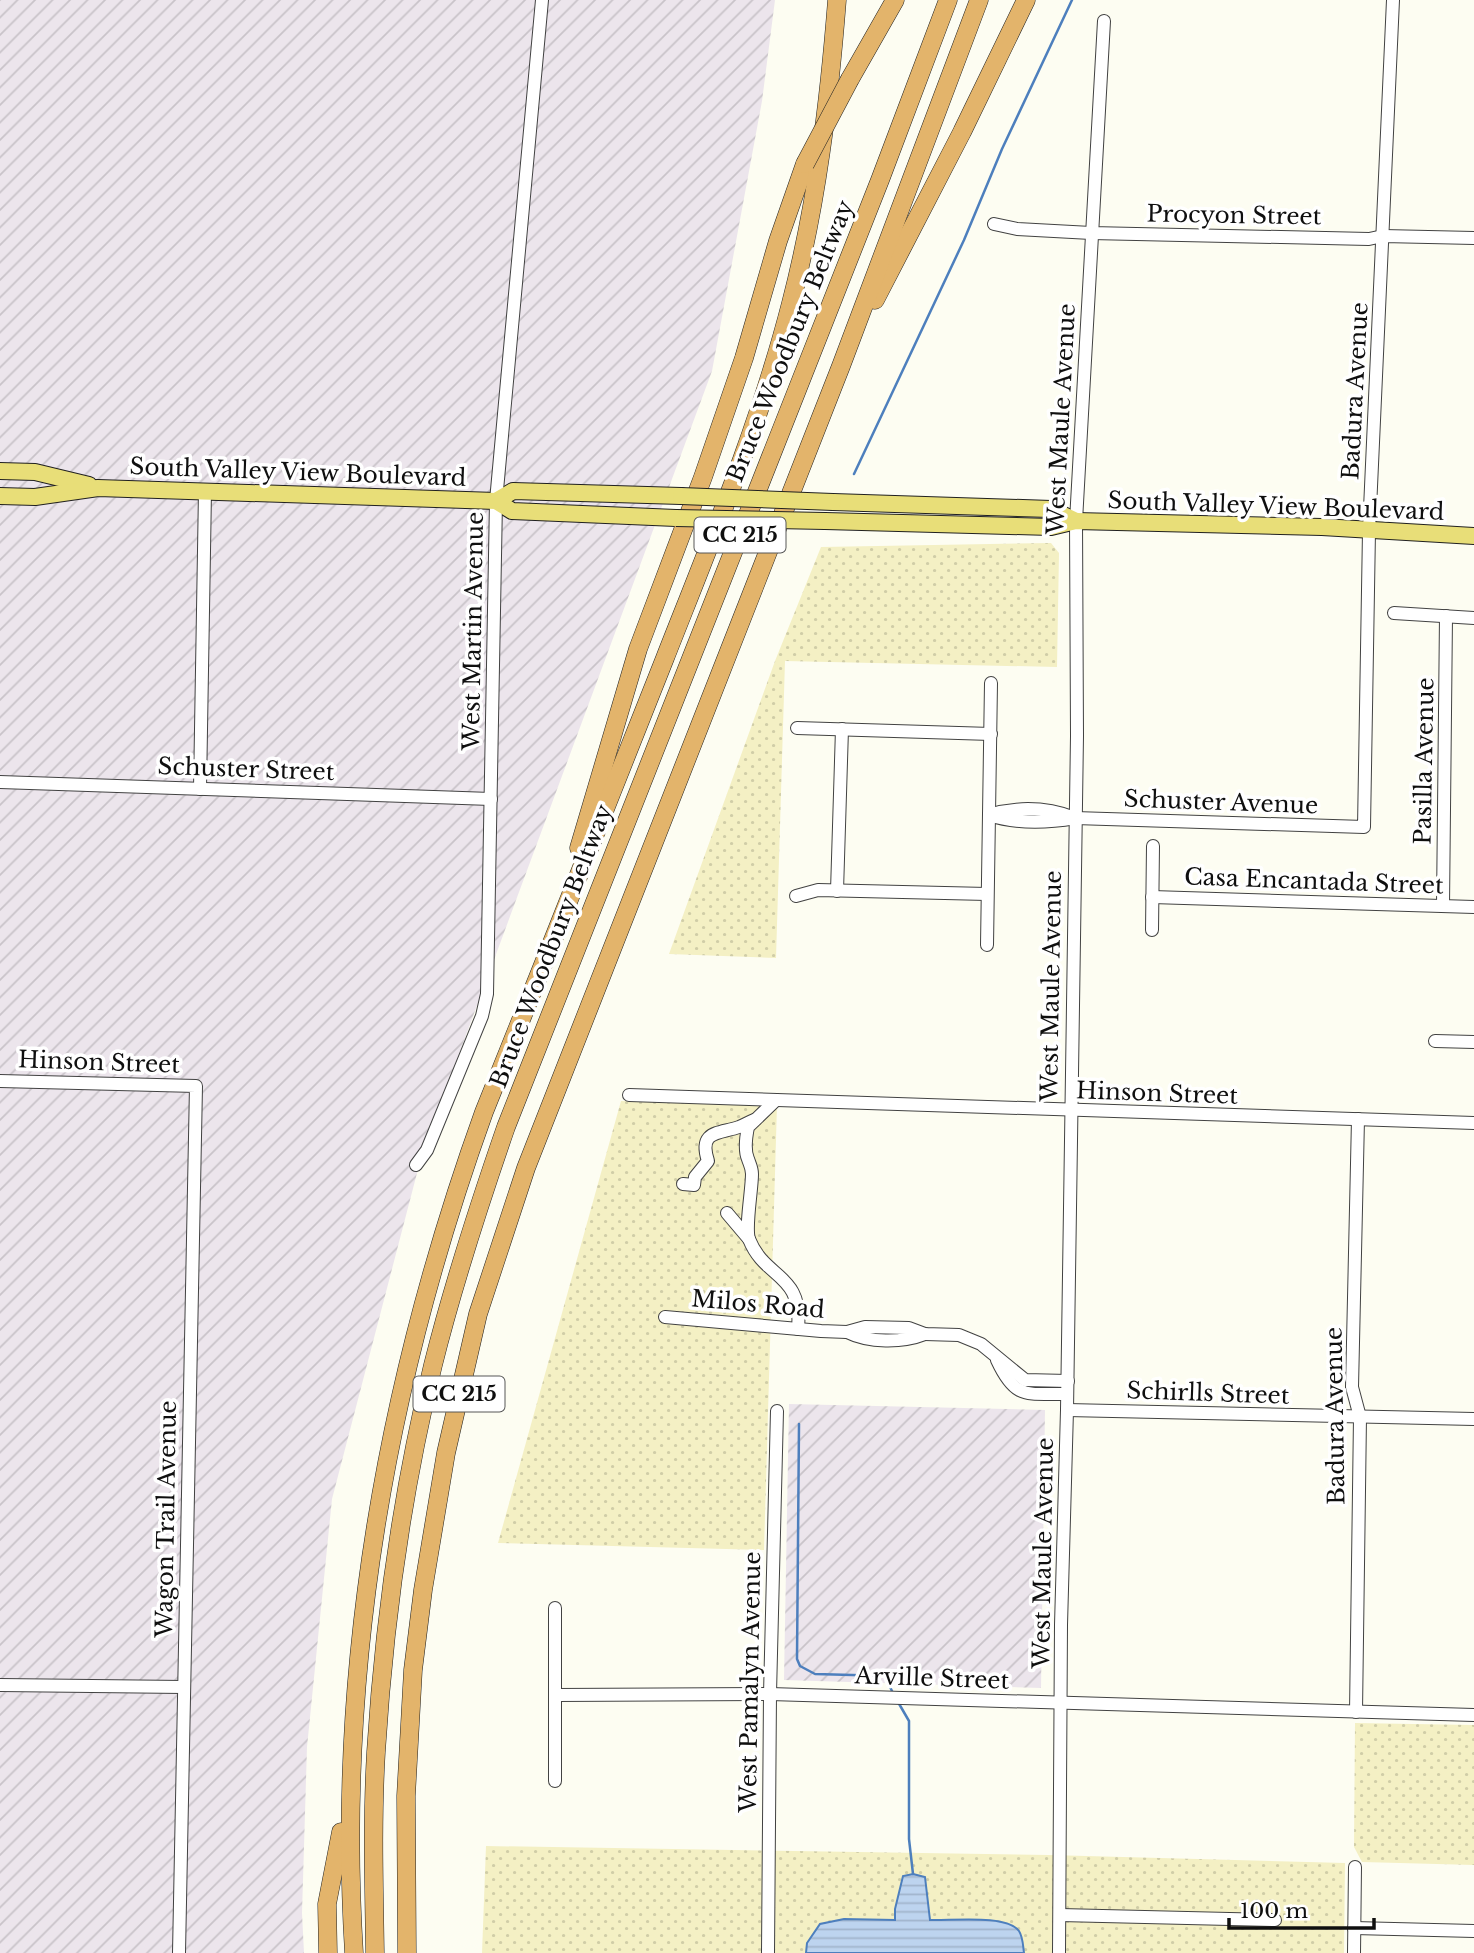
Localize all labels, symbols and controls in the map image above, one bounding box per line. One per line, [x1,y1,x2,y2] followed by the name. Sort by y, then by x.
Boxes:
[721,196,860,486] street label: Bruce Woodbury Beltway
[1146,199,1322,231] street label: Procyon Street
[1336,301,1374,481] street label: Badura Avenue
[1041,303,1081,536] street label: West Maule Avenue
[129,452,467,492] street label: South Valley View Boulevard
[1107,486,1445,526] street label: South Valley View Boulevard
[457,511,489,752] street label: West Martin Avenue
[694,518,786,552] road number: CC 215
[1409,677,1439,845] street label: Pasilla Avenue
[157,752,335,786] street label: Schuster Street
[1123,785,1319,819] street label: Schuster Avenue
[484,800,618,1092] street label: Bruce Woodbury Beltway
[1184,862,1444,900] street label: Casa Encantada Street
[1035,870,1067,1103] street label: West Maule Avenue
[18,1045,181,1079] street label: Hinson Street
[1076,1076,1239,1110] street label: Hinson Street
[690,1284,826,1324] street label: Milos Road
[1319,1327,1351,1505] street label: Badura Avenue
[414,1376,504,1412] road number: CC 215
[1126,1376,1290,1410] street label: Schirlls Street
[150,1400,182,1639] street label: Wagon Trail Avenue
[1027,1437,1059,1670] street label: West Maule Avenue
[734,1551,766,1814] street label: West Pamalyn Avenue
[853,1661,1010,1695] street label: Arville Street
[1229,1886,1374,1930] scale bar
[1240,1898,1308,1924] text: 100 m

